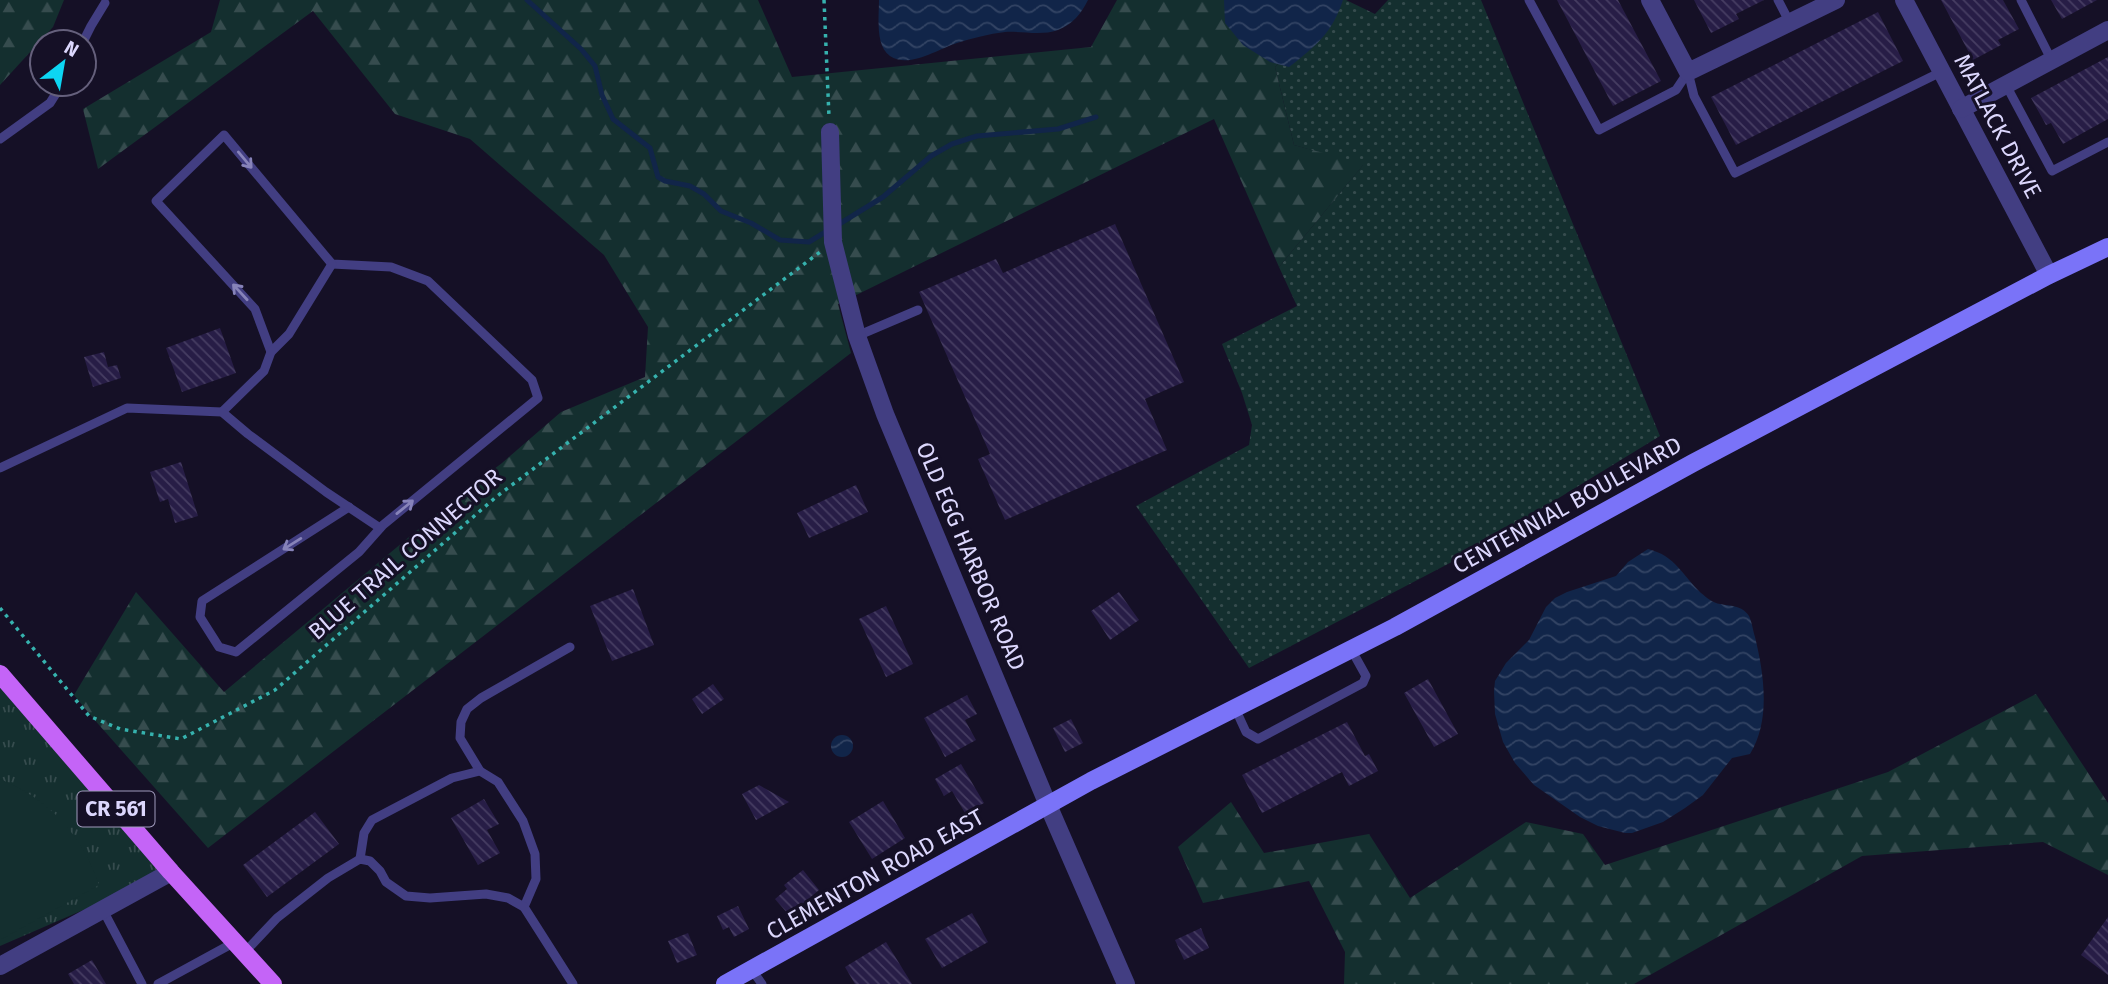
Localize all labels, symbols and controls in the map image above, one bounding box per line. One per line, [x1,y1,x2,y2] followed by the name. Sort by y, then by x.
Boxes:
[28,28,98,98] north arrow
[60,36,83,62] text: N
[1948,49,2048,203] street label: MATLACK DRIVE
[237,151,252,169] one-way arrow
[232,283,248,301] one-way arrow
[1448,430,1686,580] street label: CENTENNIAL BOULEVARD
[910,438,1032,674] street label: OLD EGG HARBOR ROAD
[303,462,508,646] street label: BLUE TRAIL CONNECTOR
[396,499,414,514] one-way arrow
[282,537,302,551] one-way arrow
[78,792,154,826] road number: CR 561
[761,803,989,945] street label: CLEMENTON ROAD EAST

